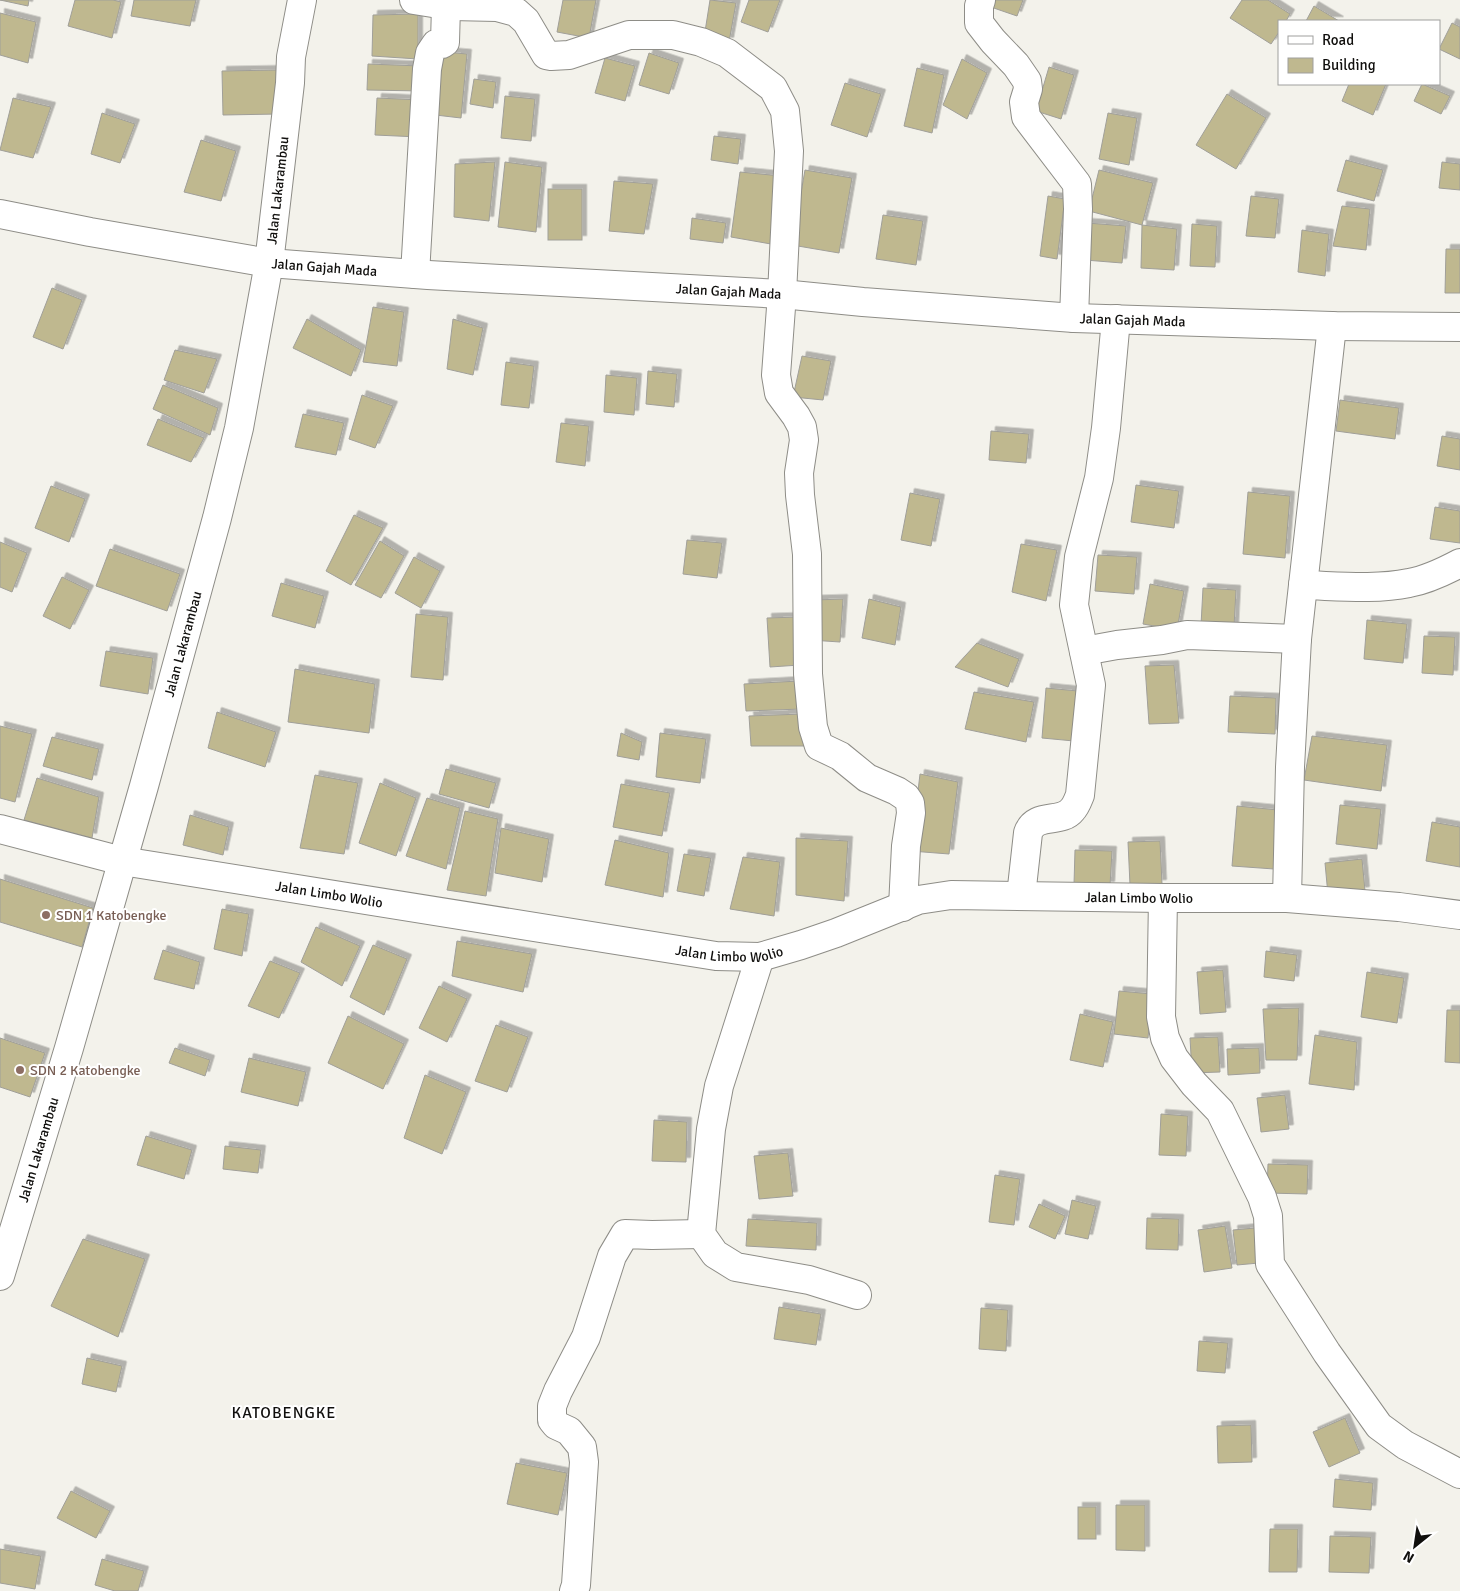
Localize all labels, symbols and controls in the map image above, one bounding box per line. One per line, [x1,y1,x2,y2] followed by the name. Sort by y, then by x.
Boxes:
[1278,20,1440,85] legend
[1322,31,1354,49] text: Road
[1322,56,1376,74] text: Building
[263,135,293,245] street label: Jalan Lakarambau
[271,255,378,280] street label: Jalan Gajah Mada
[675,280,782,303] street label: Jalan Gajah Mada
[1079,310,1186,330] street label: Jalan Gajah Mada
[161,589,206,699] street label: Jalan Lakarambau
[274,878,384,912] street label: Jalan Limbo Wolio
[1084,889,1193,907] street label: Jalan Limbo Wolio
[56,907,167,924] place label: SDN 1 Katobengke
[40,909,52,921] marker: SDN 1 Katobengke
[674,942,785,966] street label: Jalan Limbo Wolio
[30,1062,141,1079] place label: SDN 2 Katobengke
[14,1064,26,1076] marker: SDN 2 Katobengke
[15,1095,63,1204] street label: Jalan Lakarambau
[232,1403,336,1423] district label: KATOBENGKE
[1390,1521,1440,1571] north arrow
[1400,1547,1417,1567] text: N

